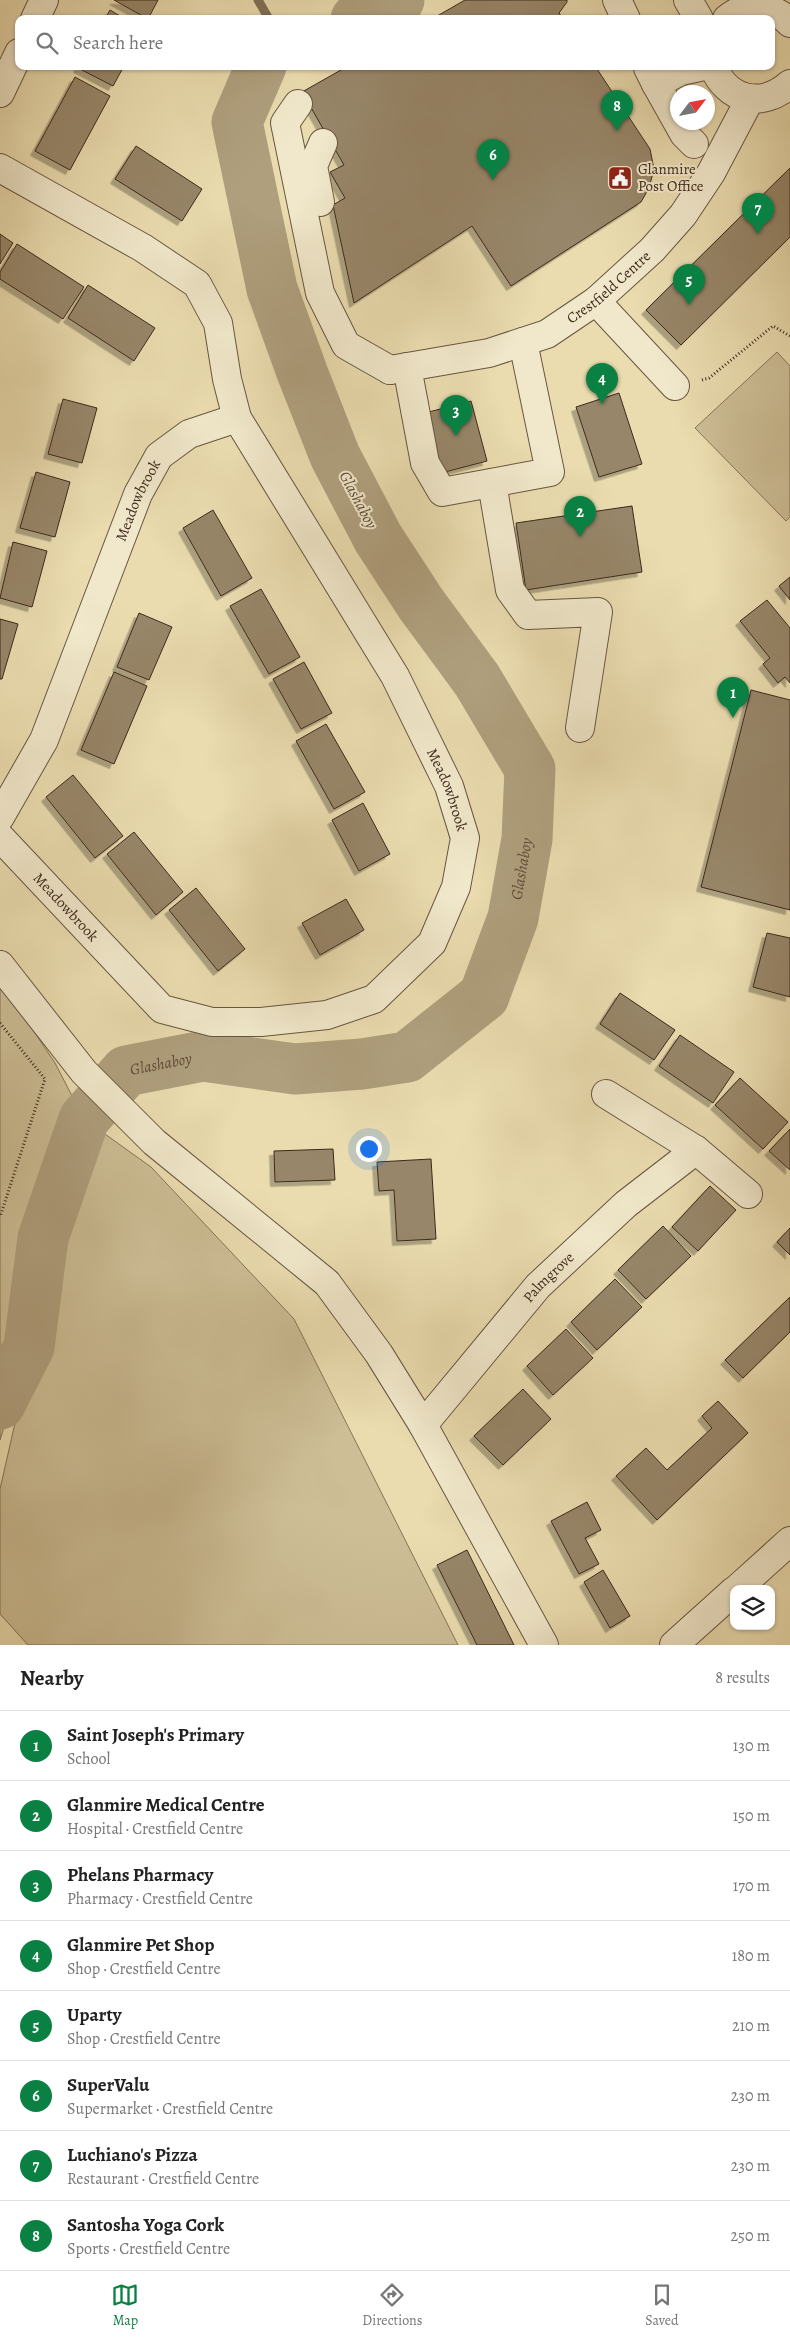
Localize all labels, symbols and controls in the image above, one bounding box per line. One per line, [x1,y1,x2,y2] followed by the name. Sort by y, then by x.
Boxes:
[15,15,775,70] search box
[33,29,61,57] icon: search
[73,30,163,56] text: Search here
[670,85,715,130] north arrow
[601,90,633,131] pin: 8
[477,139,509,180] pin: 6
[638,159,704,196] place label: Glanmire Post Office
[607,165,633,191] public building icon: Glanmire Post Office
[742,193,774,234] pin: 7
[563,246,655,328] street label: Crestfield Centre
[673,264,705,305] pin: 5
[586,363,618,404] pin: 4
[440,395,472,436] pin: 3
[111,456,165,544] street label: Meadowbrook
[334,467,382,533] water label: Glashaboy
[564,496,596,537] pin: 2
[717,677,749,718] pin: 1
[422,745,472,834] street label: Meadowbrook
[505,836,538,902] water label: Glashaboy
[29,868,104,946] street label: Meadowbrook
[128,1047,194,1081] water label: Glashaboy
[356,1136,382,1162] your location
[518,1247,579,1307] street label: Palmgrove
[730,1585,775,1630] map controls
[730,1585,775,1630] button: layers
[20,1664,83,1692] text: Nearby
[715,1667,770,1689] text: 8 results
[67,1722,244,1748] text: Saint Joseph's Primary
[33,1735,39,1757] text: 1
[733,1735,770,1757] text: 130 m
[67,1748,110,1770] text: School
[67,1792,265,1818] text: Glanmire Medical Centre
[32,1805,40,1827] text: 2
[733,1805,770,1827] text: 150 m
[67,1818,243,1840] text: Hospital · Crestfield Centre
[67,1862,213,1888] text: Phelans Pharmacy
[33,1875,39,1897] text: 3
[733,1875,770,1897] text: 170 m
[67,1888,253,1910] text: Pharmacy · Crestfield Centre
[67,1932,214,1958] text: Glanmire Pet Shop
[32,1945,40,1967] text: 4
[732,1945,770,1967] text: 180 m
[67,1958,221,1980] text: Shop · Crestfield Centre
[67,2002,122,2028] text: Uparty
[33,2015,39,2037] text: 5
[732,2015,770,2037] text: 210 m
[67,2028,221,2050] text: Shop · Crestfield Centre
[67,2072,149,2098] text: SuperValu
[32,2085,40,2107] text: 6
[731,2085,770,2107] text: 230 m
[67,2098,273,2120] text: Supermarket · Crestfield Centre
[67,2142,198,2168] text: Luchiano's Pizza
[33,2155,39,2177] text: 7
[731,2155,770,2177] text: 230 m
[67,2168,259,2190] text: Restaurant · Crestfield Centre
[67,2212,224,2238] text: Santosha Yoga Cork
[32,2225,40,2247] text: 8
[731,2225,770,2247] text: 250 m
[67,2238,230,2260] text: Sports · Crestfield Centre
[111,2281,139,2330] tab: Map
[362,2281,422,2330] tab: Directions
[645,2281,679,2330] tab: Saved

